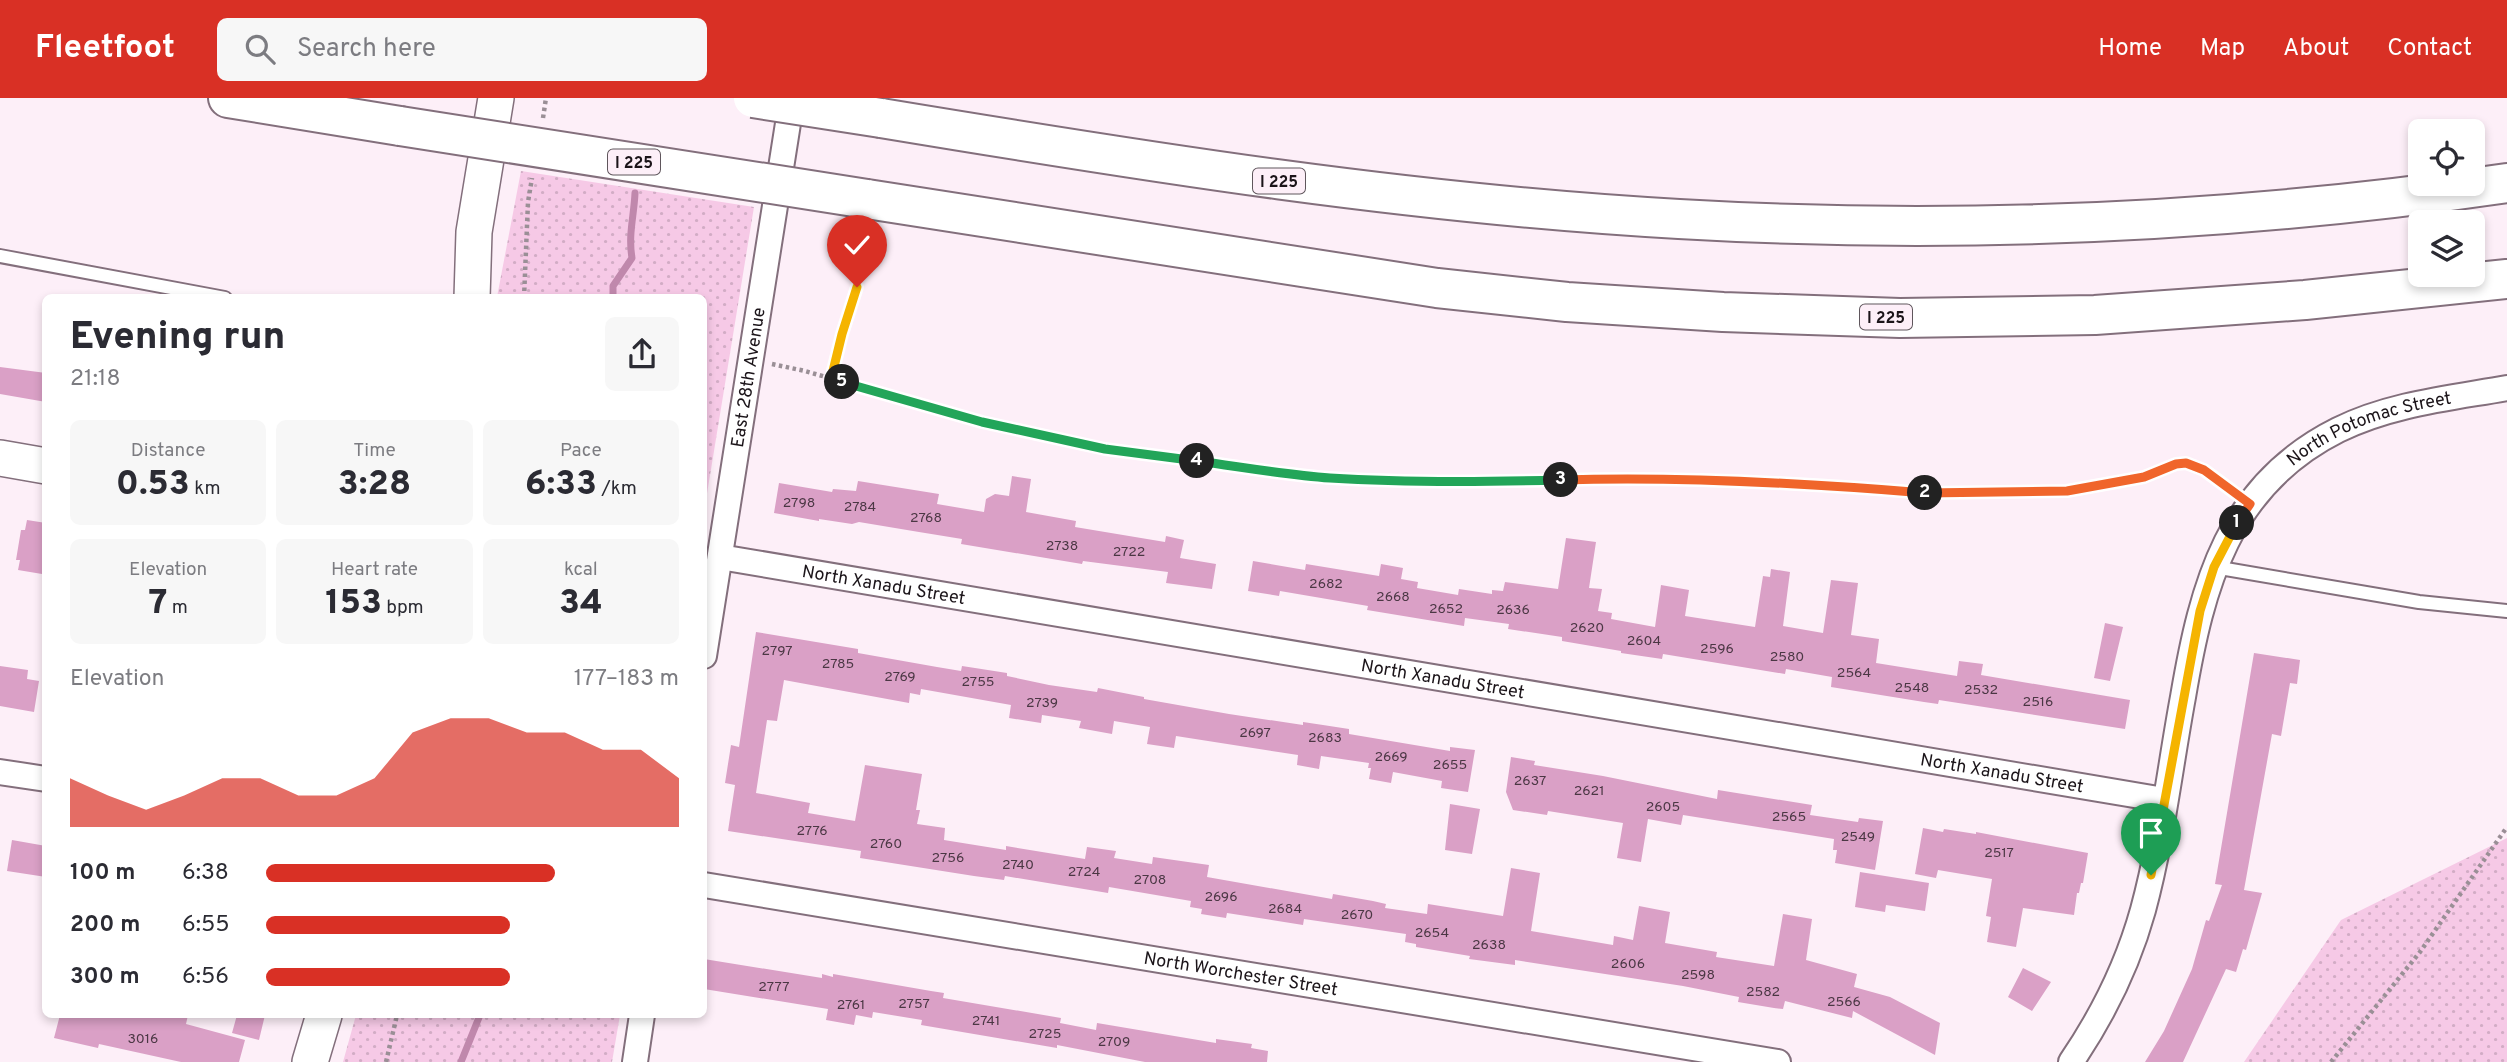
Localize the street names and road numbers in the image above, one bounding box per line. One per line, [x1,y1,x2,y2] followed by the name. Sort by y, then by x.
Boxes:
[608,150,660,174] road number: I 225
[1253,169,1305,194] road number: I 225
[1860,304,1912,330] road number: I 225
[727,306,772,449] street label: East 28th Avenue
[2283,387,2453,472] street label: North Potomac Street
[800,561,967,611] street label: North Xanadu Street
[1359,655,1526,705] street label: North Xanadu Street
[1918,749,2085,799] street label: North Xanadu Street
[1142,948,1339,1002] street label: North Worchester Street

